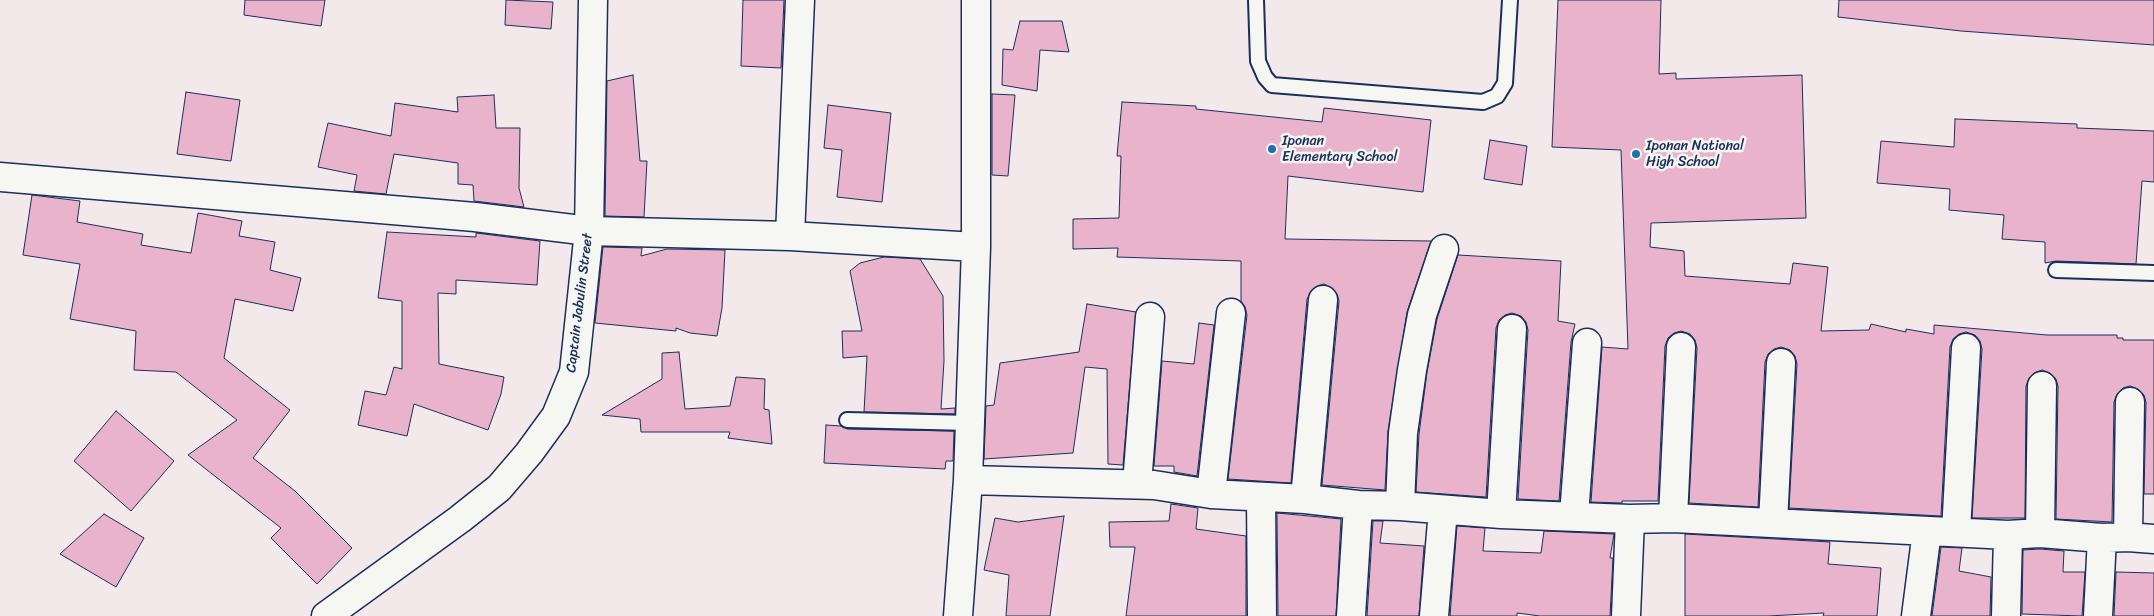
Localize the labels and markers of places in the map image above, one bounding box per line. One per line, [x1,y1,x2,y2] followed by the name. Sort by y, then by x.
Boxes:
[1282,133,1398,166] place label: Iponan Elementary School
[1646,138,1744,170] place label: Iponan National High School
[1266,143,1278,155] marker: Iponan Elementary School
[1630,148,1642,160] marker: Iponan National High School

